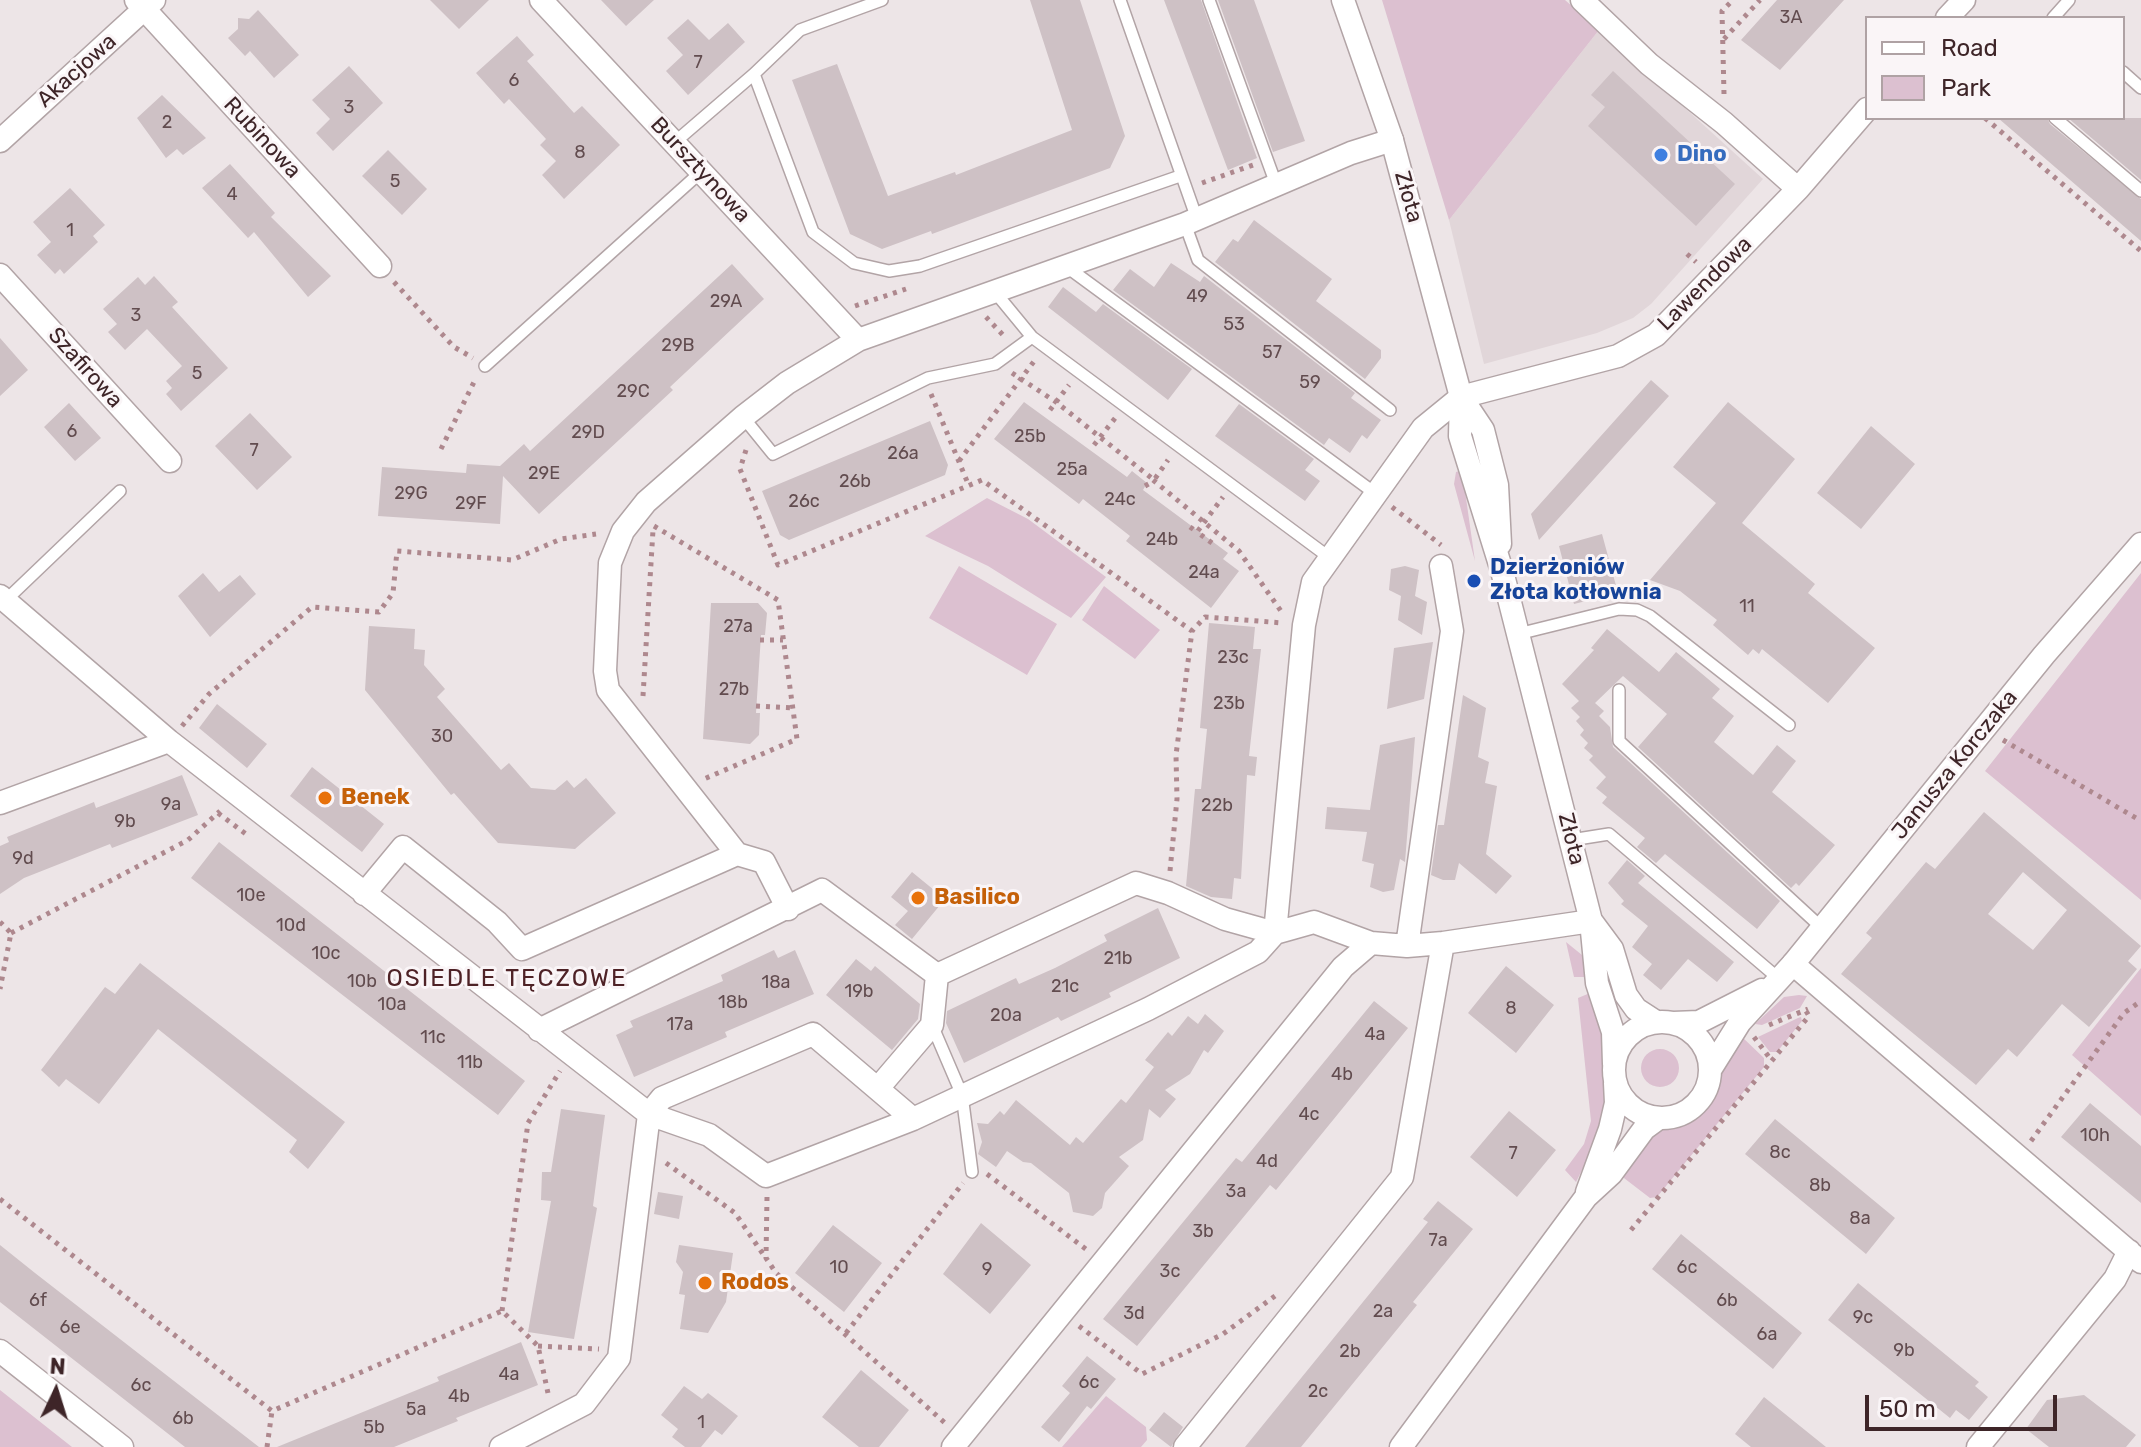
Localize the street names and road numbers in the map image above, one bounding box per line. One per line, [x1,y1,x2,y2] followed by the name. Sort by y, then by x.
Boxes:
[32,29,122,113] street label: Akacjowa
[218,92,306,184] street label: Rubinowa
[644,112,756,228] street label: Bursztynowa
[1388,168,1428,226] street label: Złota
[1652,231,1758,337] street label: Lawendowa
[42,322,128,414] street label: Szafirowa
[1887,685,2023,845] street label: Janusza Korczaka
[1552,810,1590,868] street label: Złota

